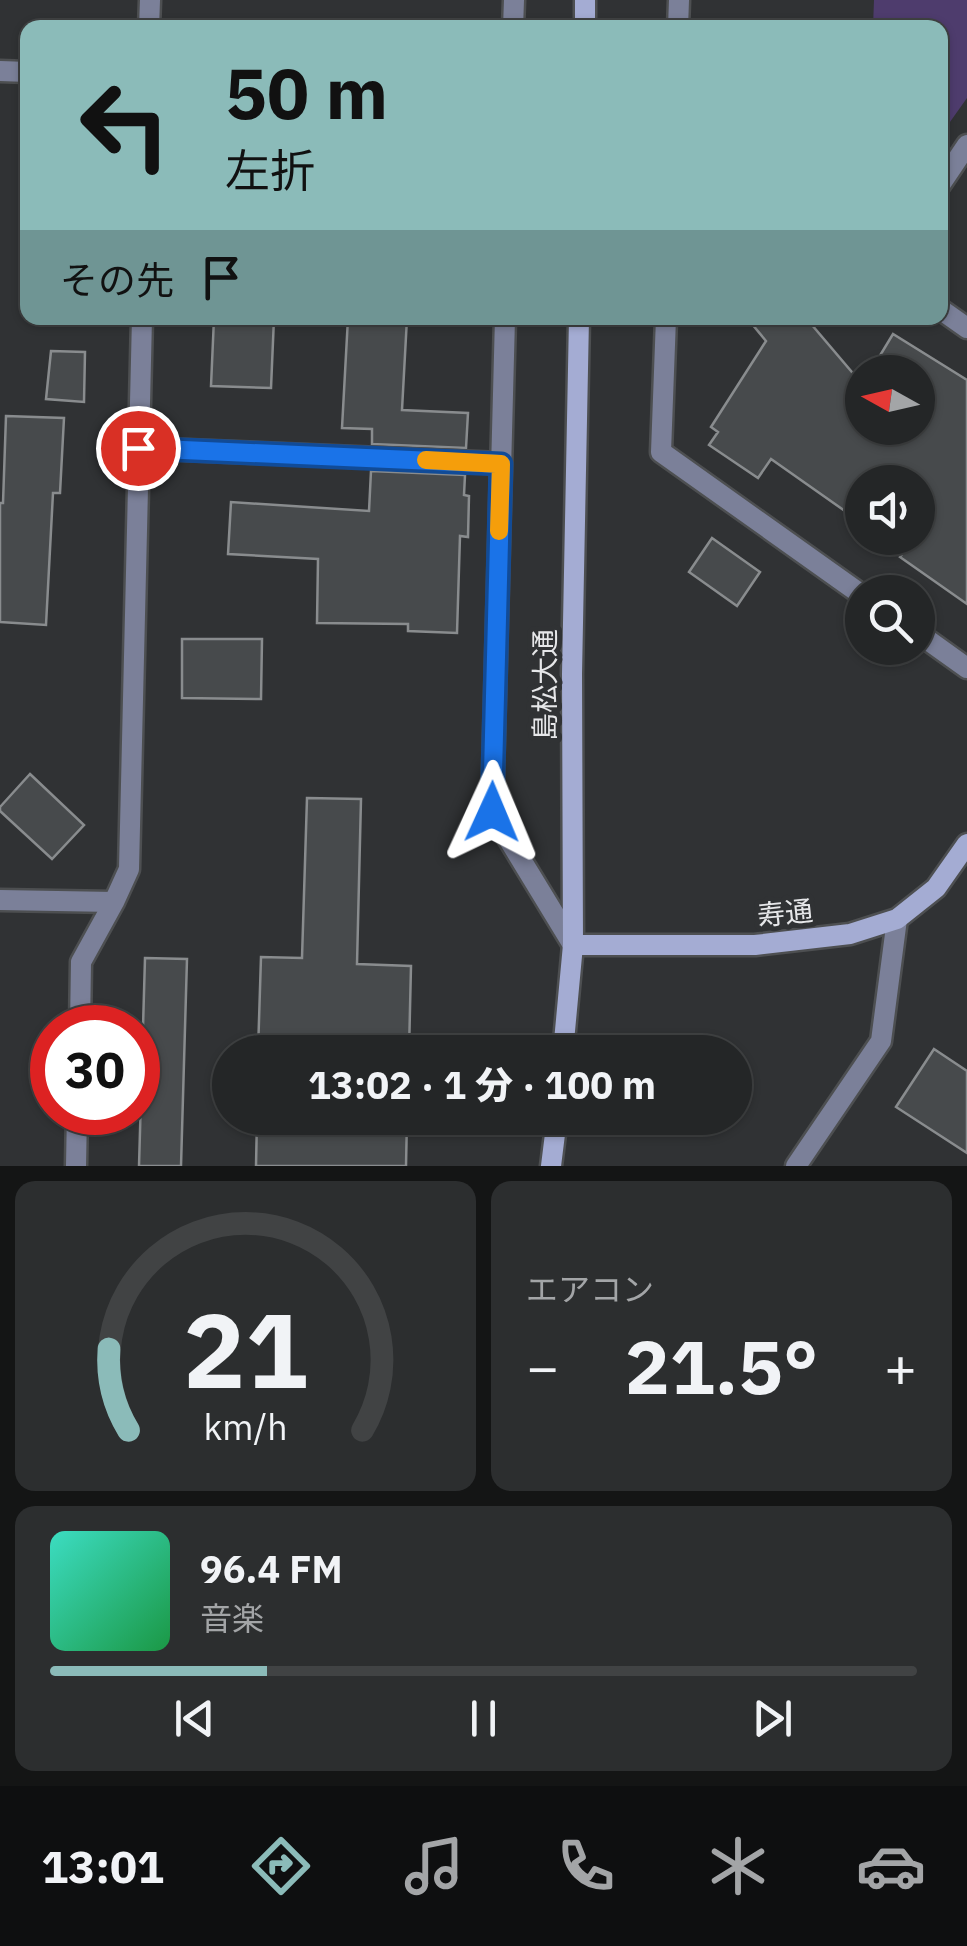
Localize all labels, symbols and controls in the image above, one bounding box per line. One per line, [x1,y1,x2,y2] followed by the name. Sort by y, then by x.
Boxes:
[225,47,388,138] text: 50 m
[60,60,190,190] icon: left
[225,141,315,199] text: 左折
[194,250,249,305] icon: arrive
[60,255,174,304] text: その先
[845,355,935,445] north arrow
[845,355,935,665] map controls
[96,406,181,491] pin
[111,421,166,476] icon: arrive
[845,465,935,555] button: sound
[845,575,935,665] button: search
[526,629,563,741] street label: 島松大通
[440,760,544,864] position arrow
[755,891,815,934] street label: 寿通
[30,1005,160,1135] speed limit sign: 30
[308,1060,656,1109] text: 13:02 · 1 分 · 100 m
[526,1268,654,1310] text: エアコン
[183,1281,308,1417] text: 21
[625,1317,818,1415] text: 21.5°
[526,1331,559,1402] text: −
[884,1331,917,1402] text: +
[203,1403,288,1450] text: km/h
[200,1544,343,1593] text: 96.4 FM
[200,1597,264,1639] text: 音楽
[167,1691,222,1746] icon: previous
[456,1691,511,1746] icon: pause
[745,1691,800,1746] icon: next
[246,1831,316,1901] icon: directions
[399,1831,469,1901] icon: music
[551,1831,621,1901] icon: phone
[703,1831,773,1901] icon: climate
[856,1831,926,1901] icon: car
[41,1837,164,1895] text: 13:01

